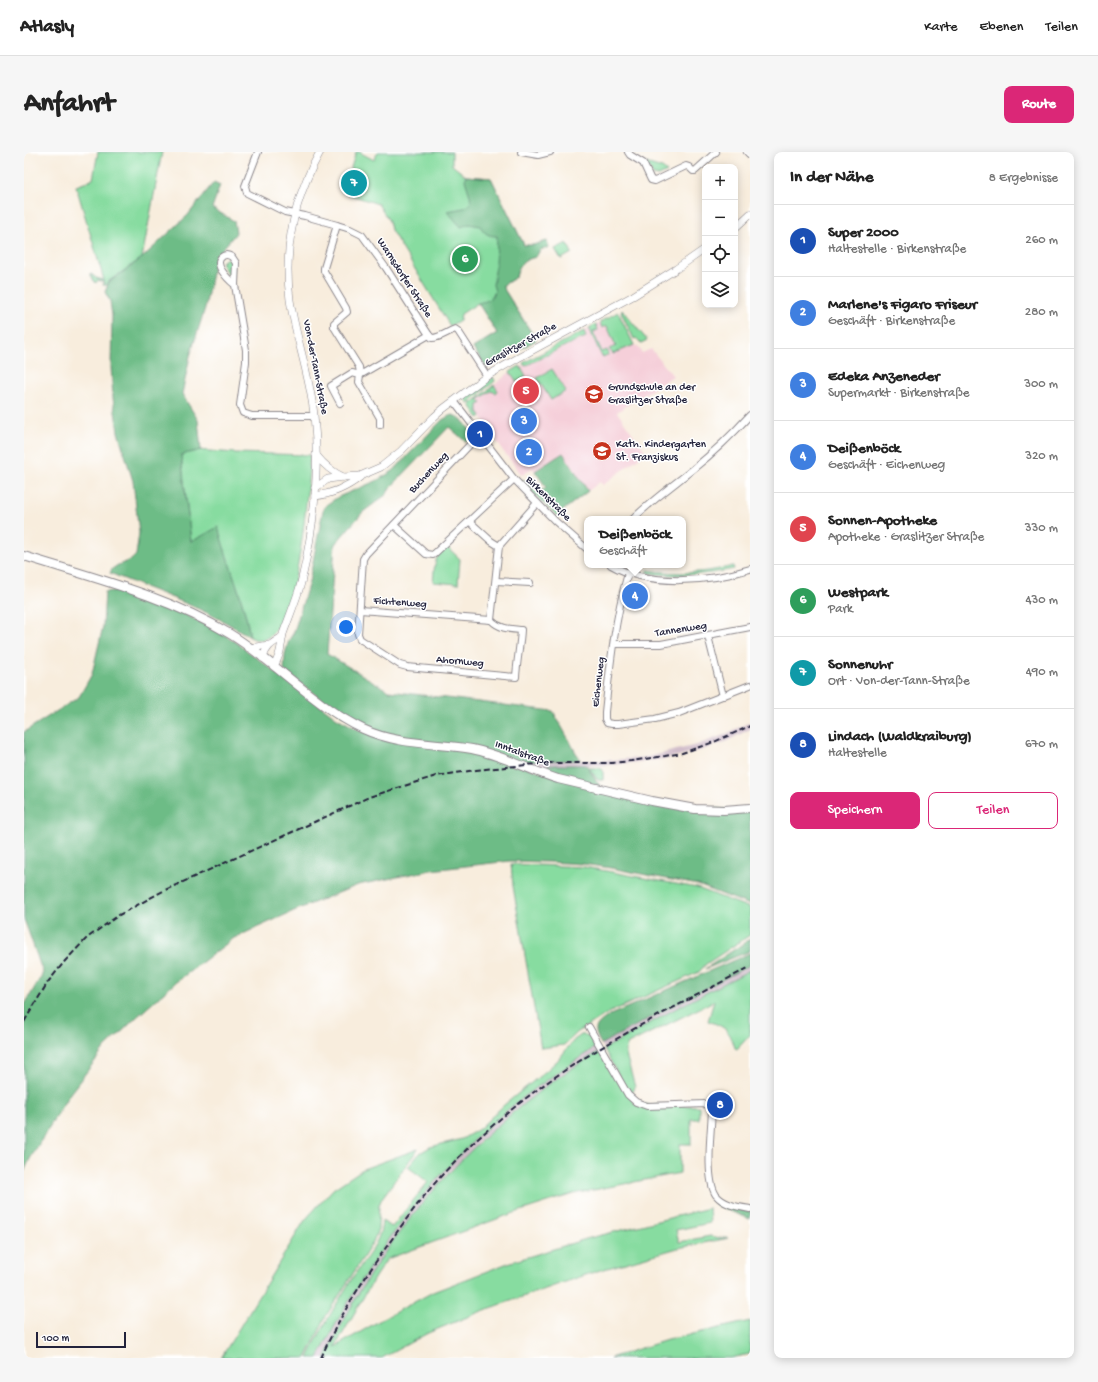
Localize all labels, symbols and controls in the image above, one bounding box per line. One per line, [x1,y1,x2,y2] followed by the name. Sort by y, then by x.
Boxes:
[20,16,74,39] text: Atlasly
[924,19,958,36] text: Karte
[980,19,1023,36] text: Ebenen
[1045,19,1078,36] text: Teilen
[1004,86,1074,123] button: Route
[24,88,114,121] text: Anfahrt
[702,164,738,308] map controls
[702,164,738,200] button: +
[341,168,367,198] pin: 7
[790,168,873,188] text: In der Nähe
[989,171,1058,186] text: 8 Ergebnisse
[702,200,738,236] button: −
[828,224,899,242] text: Super 2000
[800,233,806,248] text: 1
[1025,233,1058,248] text: 260 m
[374,236,435,320] street label: Warnsdorfer Straße
[702,236,738,272] button: locate
[828,242,966,257] text: Haltestelle · Birkenstraße
[452,244,478,274] pin: 6
[702,272,738,308] button: layers
[828,296,977,314] text: Marlene's Figaro Friseur
[800,305,806,320] text: 2
[1025,305,1058,320] text: 280 m
[828,314,955,329] text: Geschäft · Birkenstraße
[300,318,330,416] street label: Von-der-Tann-Straße
[483,320,559,369] street label: Graslitzer Straße
[828,368,939,386] text: Edeka Anzeneder
[513,376,539,406] pin: 5
[800,377,806,392] text: 3
[1024,377,1058,392] text: 300 m
[608,382,696,407] place label: Grundschule an der Graslitzer Straße
[583,383,605,405] school or university icon: Grundschule an der Graslitzer Straße
[828,386,970,401] text: Supermarkt · Birkenstraße
[511,406,537,436] pin: 3
[467,419,493,449] pin: 1
[516,437,542,467] pin: 2
[616,439,707,464] place label: Kath. Kindergarten St. Franziskus
[591,440,613,462] school or university icon: Kath. Kindergarten St. Franziskus
[828,440,900,458] text: Deißenböck
[800,449,806,464] text: 4
[1025,449,1058,464] text: 320 m
[406,450,451,497] street label: Buchenweg
[828,458,945,473] text: Geschäft · Eichenweg
[522,473,573,524] street label: Birkenstraße
[828,512,937,530] text: Sonnen-Apotheke
[584,516,686,568] popup
[800,521,806,536] text: 5
[1025,521,1058,536] text: 330 m
[599,526,671,544] text: Deißenböck
[828,530,984,545] text: Apotheke · Graslitzer Straße
[599,544,646,559] text: Geschäft
[622,581,648,611] pin: 4
[828,584,888,602] text: Westpark
[800,593,806,608] text: 6
[1025,593,1058,608] text: 430 m
[372,595,427,611] street label: Fichtenweg
[828,602,853,617] text: Park
[336,617,356,637] your location
[653,620,708,640] street label: Tannenweg
[436,654,484,670] street label: Ahornweg
[590,656,608,708] street label: Eichenweg
[828,656,892,674] text: Sonnenuhr
[800,665,806,680] text: 7
[1026,665,1058,680] text: 490 m
[828,674,970,689] text: Ort · Von-der-Tann-Straße
[828,728,972,746] text: Lindach (Waldkraiburg)
[799,737,807,752] text: 8
[1025,737,1058,752] text: 670 m
[493,739,551,769] street label: Inntalstraße
[828,746,887,761] text: Haltestelle
[790,792,920,829] button: Speichern
[928,792,1058,829] button: Teilen
[707,1090,733,1120] pin: 8
[36,1330,126,1349] scale bar
[42,1333,69,1345] text: 100 m

